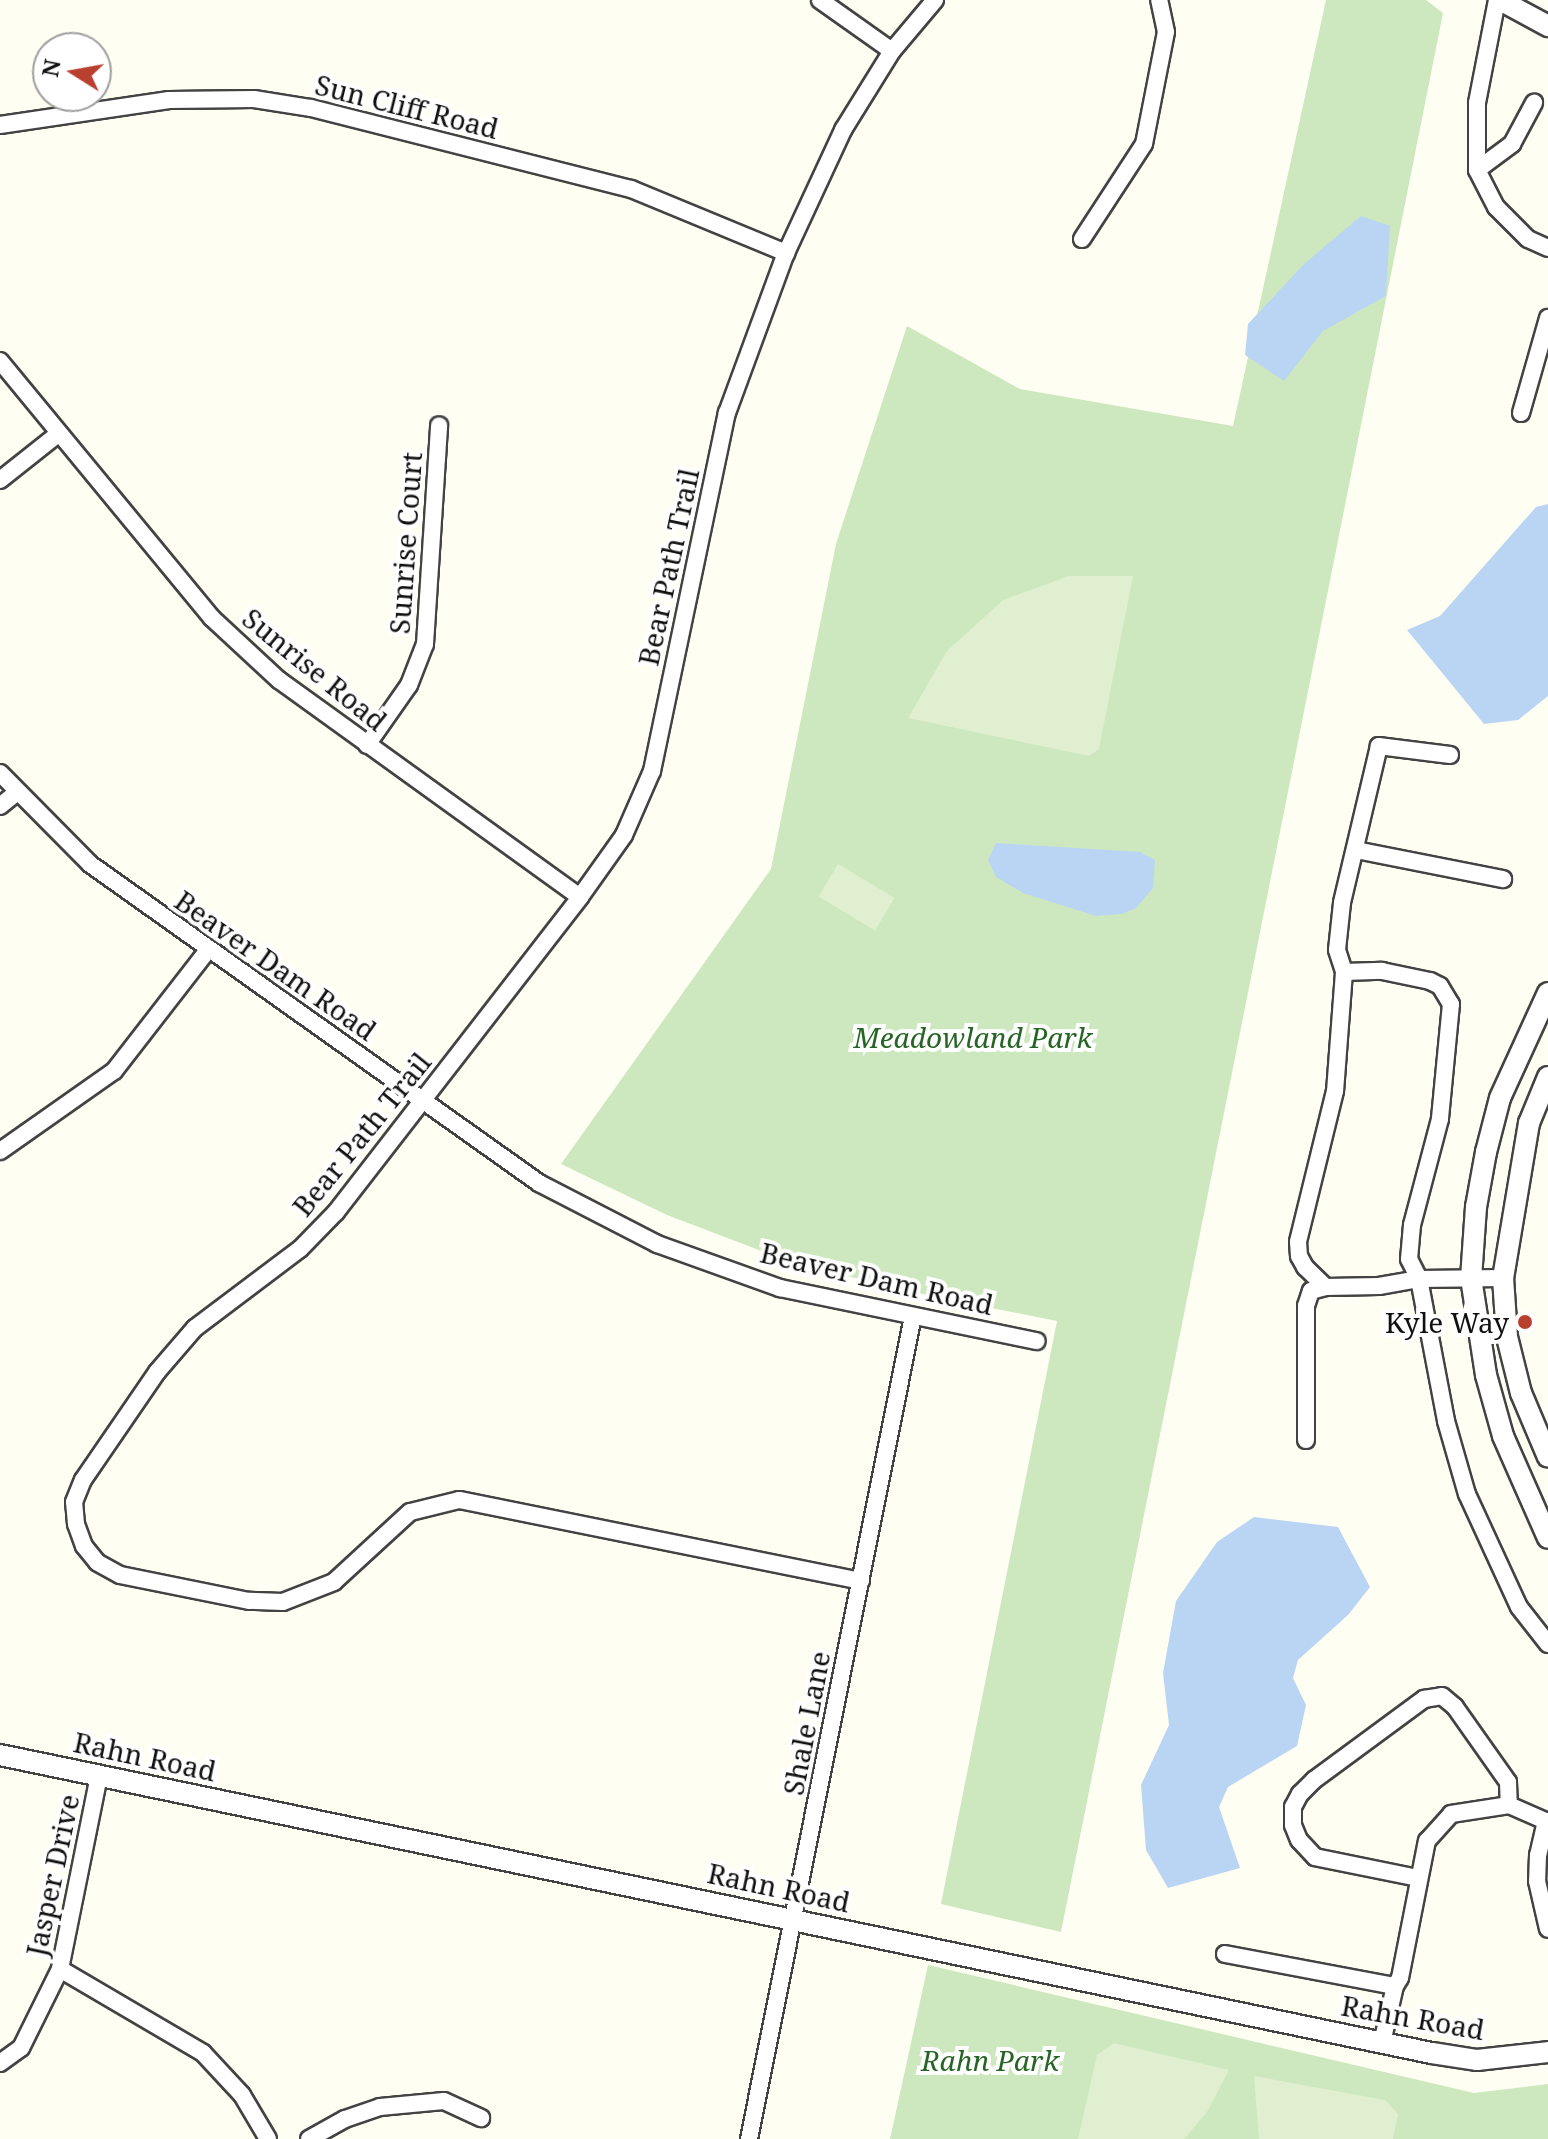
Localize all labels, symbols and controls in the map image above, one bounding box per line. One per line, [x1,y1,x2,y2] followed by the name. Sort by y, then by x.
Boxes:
[32,32,112,112] north arrow
[34,56,67,79] text: N
[312,67,502,145] street label: Sun Cliff Road
[382,451,428,635] street label: Sunrise Court
[631,466,705,668] street label: Bear Path Trail
[236,601,394,737] street label: Sunrise Road
[169,883,383,1047] street label: Beaver Dam Road
[853,1020,1093,1054] park label: Meadowland Park
[285,1046,437,1222] street label: Bear Path Trail
[757,1235,997,1321] street label: Beaver Dam Road
[1385,1305,1509,1339] place label: Kyle Way
[1516,1313,1534,1331] marker: Kyle Way
[776,1648,836,1798] street label: Shale Lane
[71,1725,219,1787] street label: Rahn Road
[18,1791,86,1959] street label: Jasper Drive
[705,1856,853,1918] street label: Rahn Road
[1339,1988,1487,2046] street label: Rahn Road
[921,2043,1059,2077] park label: Rahn Park

